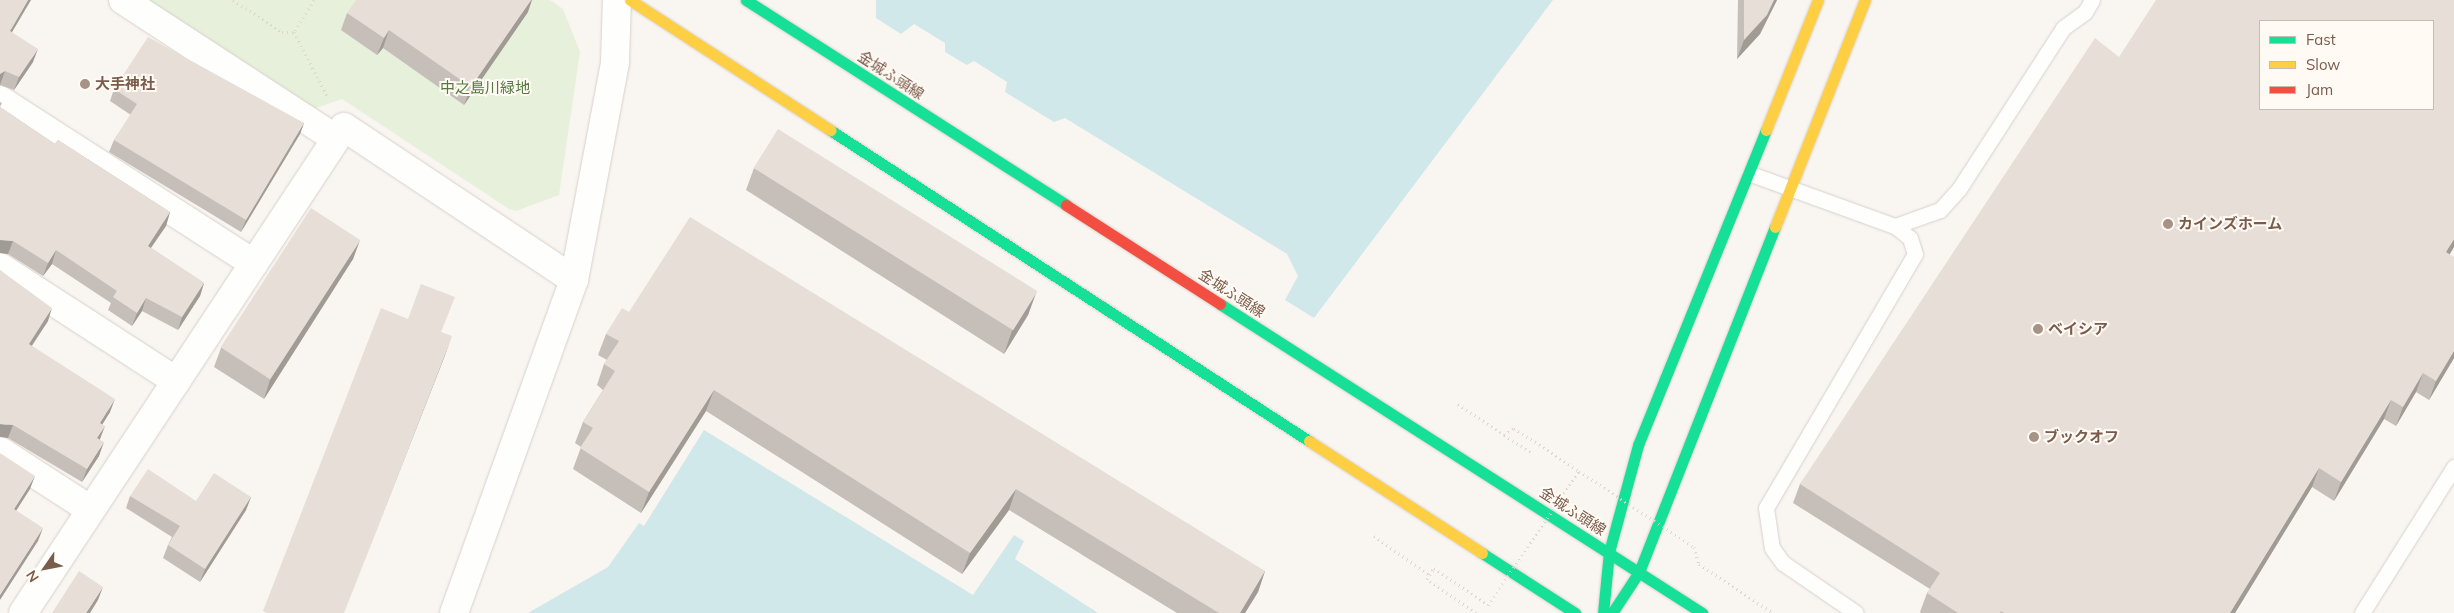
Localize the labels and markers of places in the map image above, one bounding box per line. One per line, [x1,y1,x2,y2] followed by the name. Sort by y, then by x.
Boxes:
[95,75,155,93] place label: 大手神社
[79,78,91,90] marker: 大手神社
[2178,215,2283,233] place label: カインズホーム
[2162,218,2174,230] marker: カインズホーム
[2048,320,2108,338] place label: ベイシア
[2032,323,2044,335] marker: ベイシア
[2044,428,2119,446] place label: ブックオフ
[2028,431,2040,443] marker: ブックオフ

